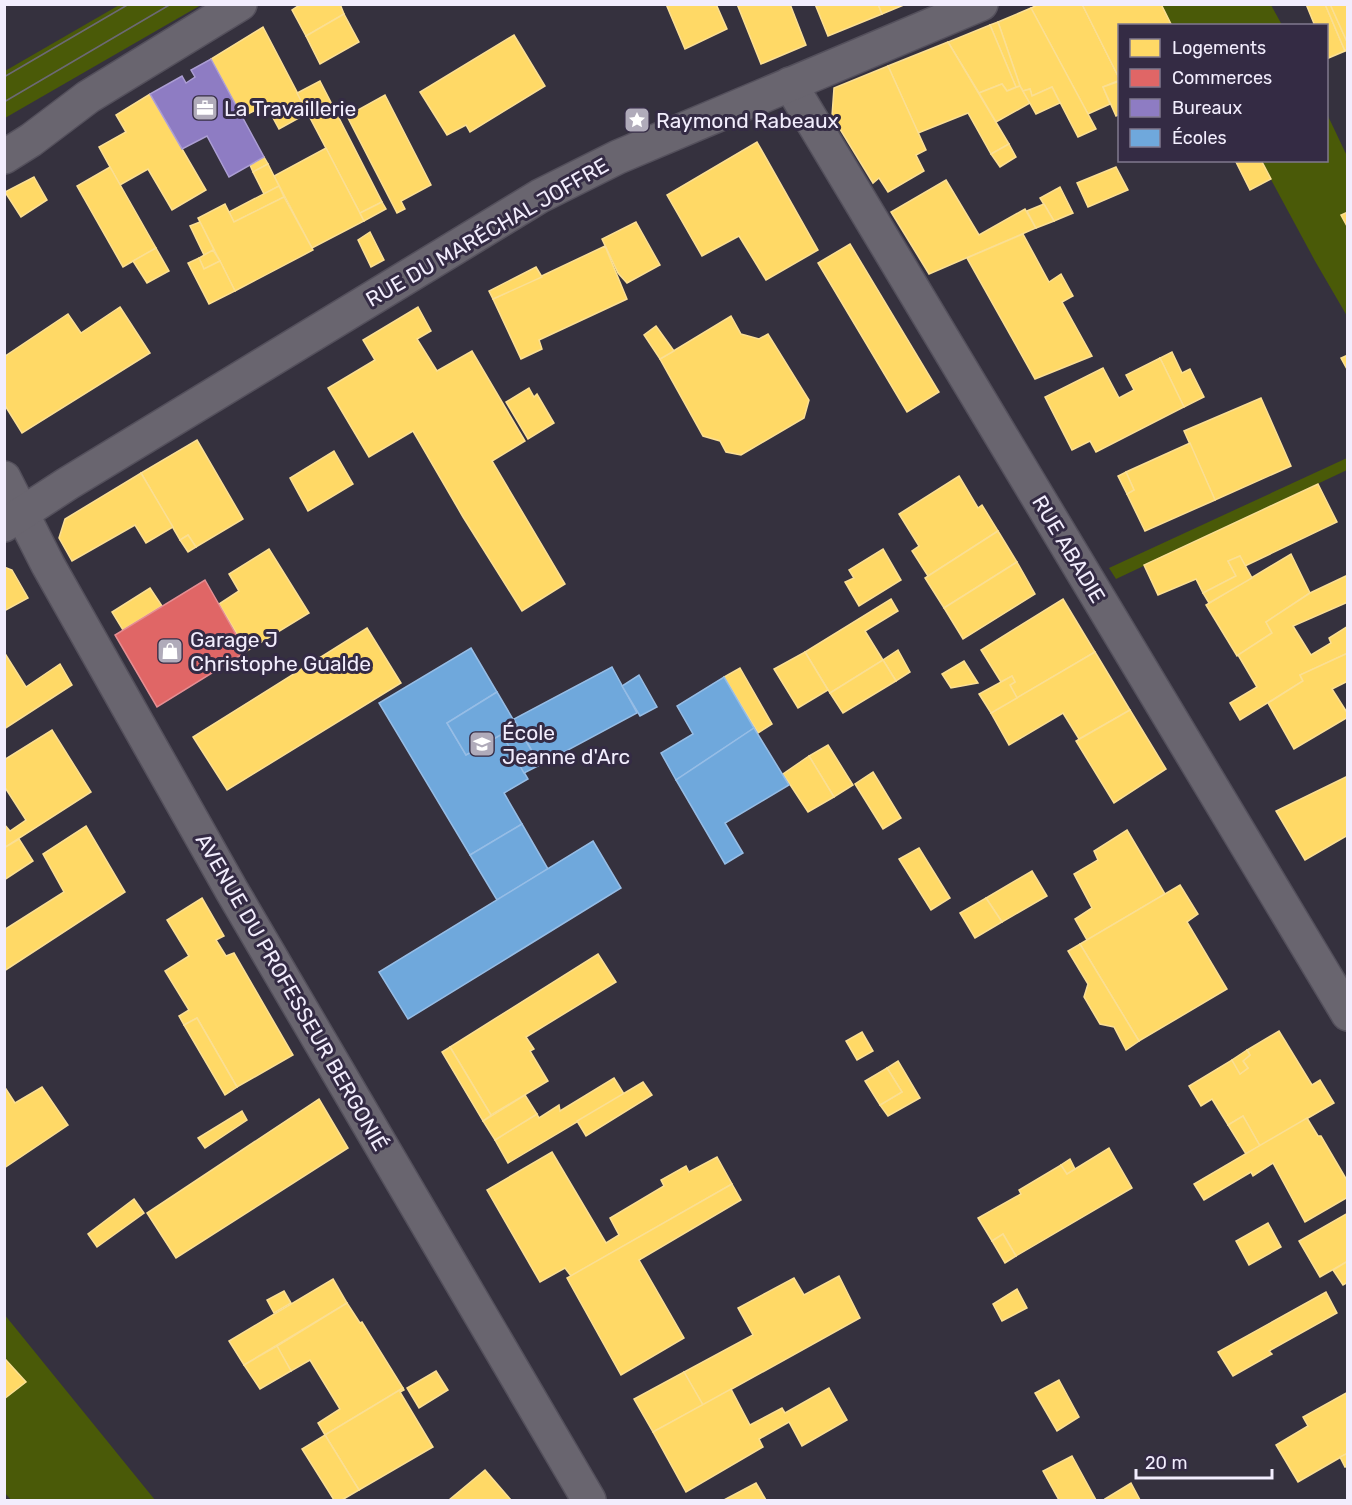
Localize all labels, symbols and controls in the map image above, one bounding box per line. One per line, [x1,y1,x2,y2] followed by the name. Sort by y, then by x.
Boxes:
[1118,24,1328,162] legend
[1172,37,1266,59] text: Logements
[1172,67,1272,89] text: Commerces
[190,93,220,123] office icon: La Travaillerie
[224,96,356,121] place label: La Travaillerie
[1172,97,1242,119] text: Bureaux
[622,105,652,135] place icon: Raymond Rabeaux
[656,108,839,133] place label: Raymond Rabeaux
[1172,127,1227,149] text: Écoles
[361,152,613,312] street label: RUE DU MARÉCHAL JOFFRE
[1027,491,1111,607] street label: RUE ABADIE
[190,627,371,676] place label: Garage J Christophe Gualde
[155,636,185,666] shop icon: Garage J Christophe Gualde
[502,720,630,769] place label: École Jeanne d'Arc
[467,729,497,759] school or university icon: École Jeanne d'Arc
[191,829,393,1155] street label: AVENUE DU PROFESSEUR BERGONIÉ
[1136,1442,1272,1480] scale bar
[1145,1452,1187,1474] text: 20 m

